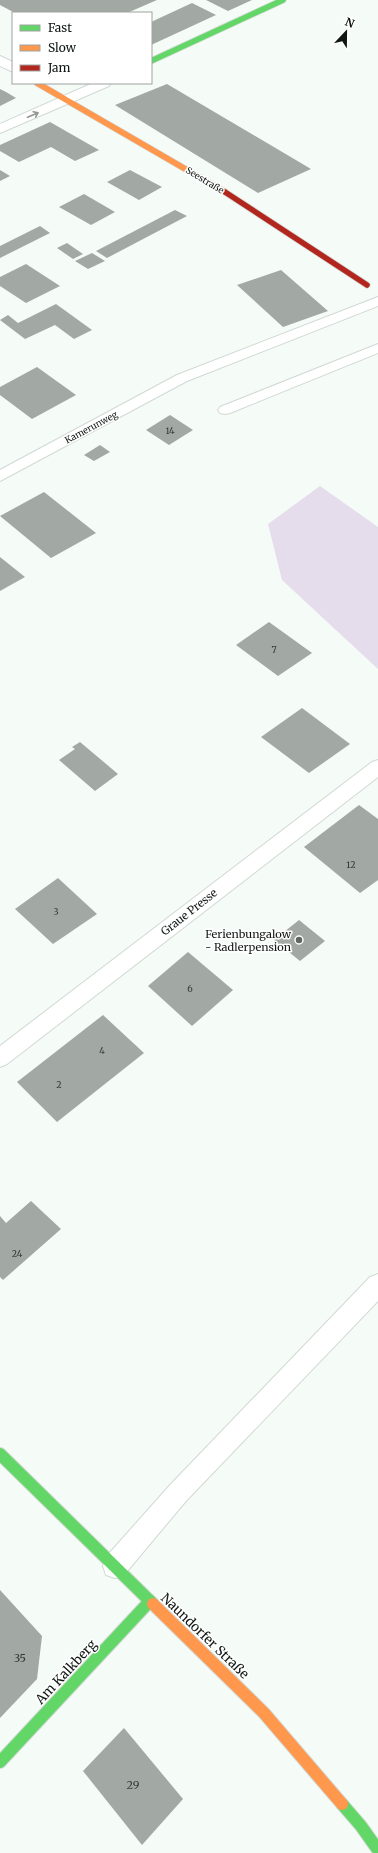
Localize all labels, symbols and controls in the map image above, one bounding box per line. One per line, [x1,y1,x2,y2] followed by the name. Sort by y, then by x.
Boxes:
[12,12,152,84] legend
[326,12,366,52] north arrow
[343,15,357,31] text: N
[48,20,72,35] text: Fast
[48,40,77,55] text: Slow
[47,60,71,75] text: Jam
[27,111,39,118] one-way arrow
[184,164,226,196] street label: Seestraße
[63,408,120,445] street label: Kamerunweg
[165,425,175,436] house number: 14
[271,644,277,655] house number: 7
[346,859,356,870] house number: 12
[158,885,220,938] street label: Graue Presse
[53,906,59,917] house number: 3
[205,927,292,954] place label: Ferienbungalow - Radlerpension
[294,935,304,945] marker: Ferienbungalow - Radlerpension
[187,983,193,994] house number: 6
[99,1045,105,1056] house number: 4
[56,1079,62,1090] house number: 2
[12,1248,23,1259] house number: 24
[157,1590,253,1683] street label: Naundorfer Straße
[31,1636,100,1709] street label: Am Kalkberg
[14,1651,26,1665] house number: 35
[127,1778,140,1792] house number: 29

